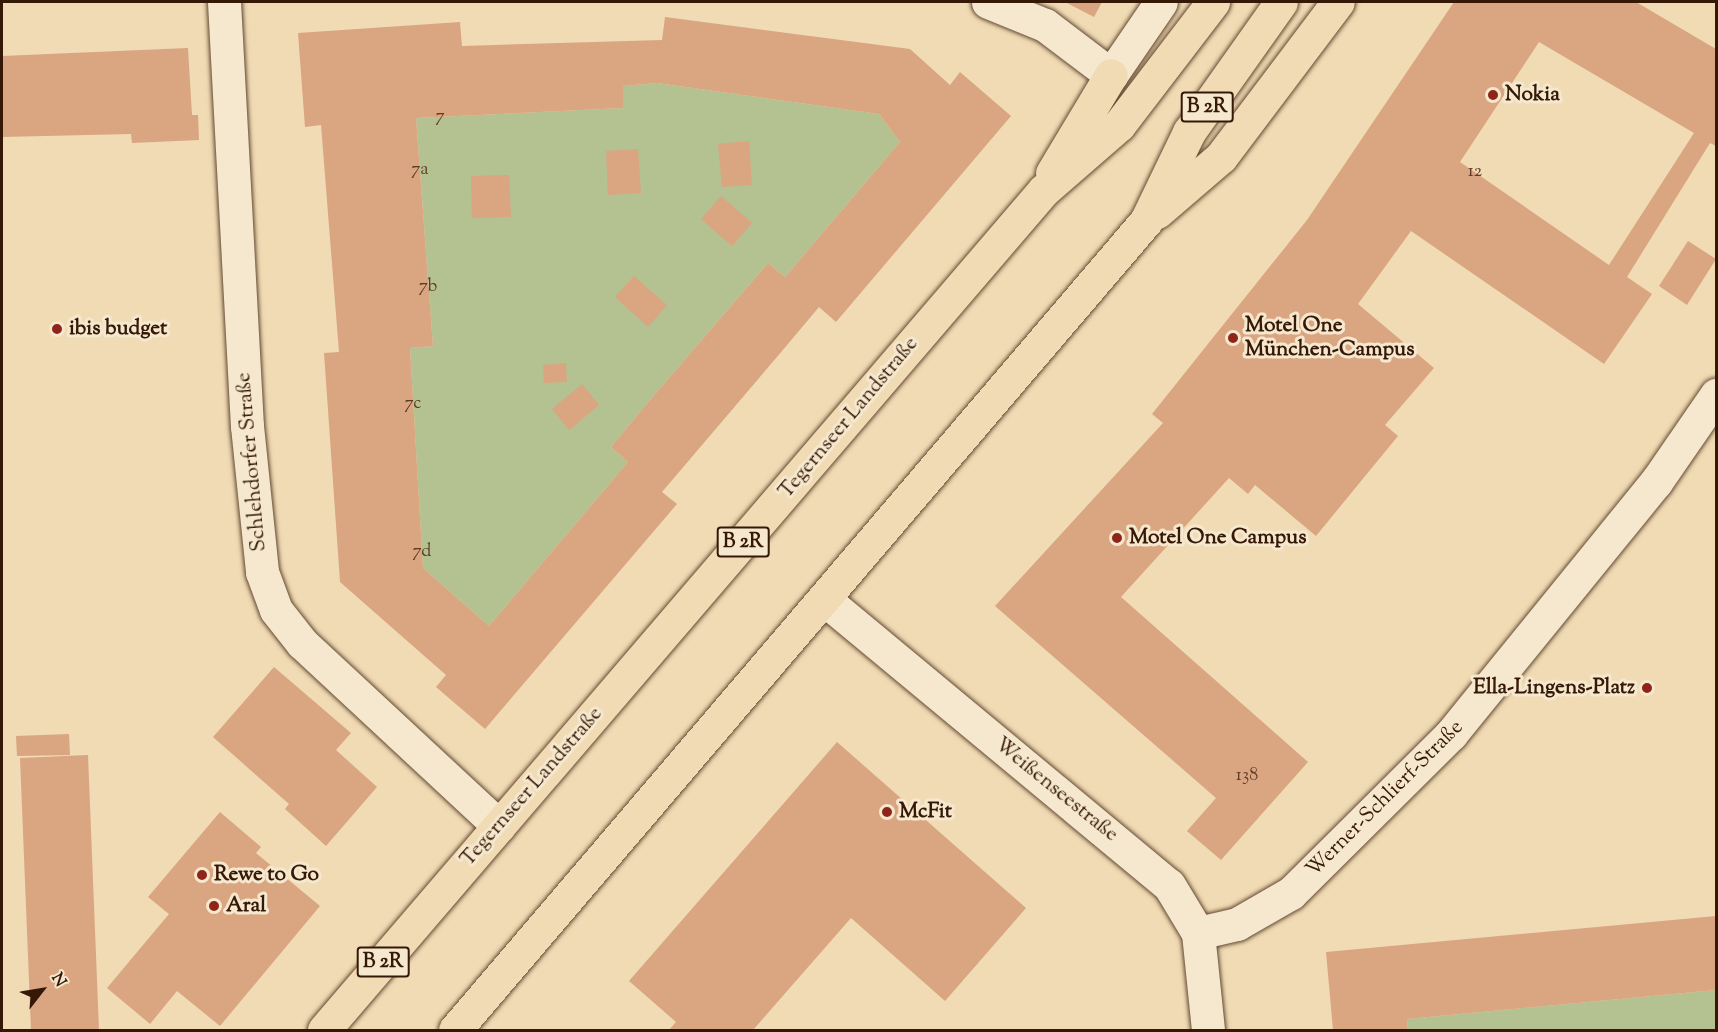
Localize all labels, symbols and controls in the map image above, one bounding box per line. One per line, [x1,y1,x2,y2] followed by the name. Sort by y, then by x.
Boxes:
[1505,82,1560,108] place label: Nokia
[1486,88,1500,102] marker: Nokia
[1180,90,1234,124] road number: B 2R
[435,106,445,128] house number: 7
[411,159,429,181] house number: 7a
[1468,161,1482,183] house number: 12
[419,276,437,298] house number: 7b
[1245,313,1414,363] place label: Motel One München-Campus
[69,316,167,342] place label: ibis budget
[50,322,64,336] marker: ibis budget
[1226,331,1240,345] marker: Motel One München-Campus
[774,332,924,504] street label: Tegernseer Landstraße
[232,371,272,553] street label: Schlehdorfer Straße
[405,393,421,415] house number: 7c
[716,525,770,559] road number: B 2R
[1129,525,1306,551] place label: Motel One Campus
[1110,531,1124,545] marker: Motel One Campus
[413,541,431,563] house number: 7d
[1473,675,1635,701] place label: Ella-Lingens-Platz
[1640,681,1654,695] marker: Ella-Lingens-Platz
[456,702,608,872] street label: Tegernseer Landstraße
[1301,715,1469,883] street label: Werner-Schlierf-Straße
[989,732,1123,848] street label: Weißenseestraße
[1236,765,1258,787] house number: 138
[899,799,952,825] place label: McFit
[880,805,894,819] marker: McFit
[214,862,319,888] place label: Rewe to Go
[195,868,209,882] marker: Rewe to Go
[226,893,266,919] place label: Aral
[207,899,221,913] marker: Aral
[356,945,410,979] road number: B 2R
[12,960,72,1020] north arrow
[45,969,71,992] text: N

